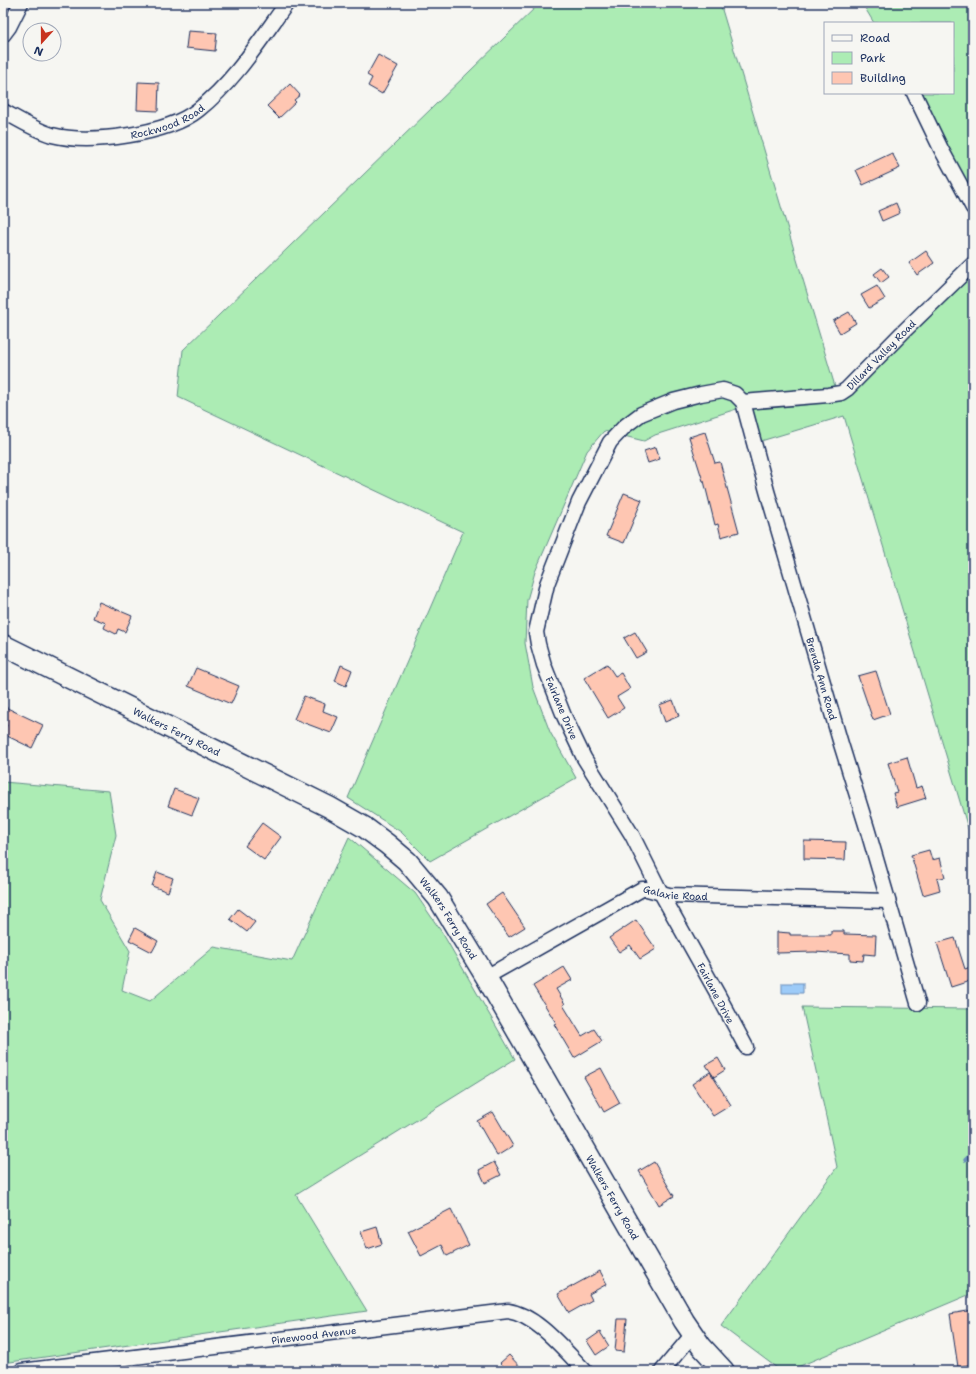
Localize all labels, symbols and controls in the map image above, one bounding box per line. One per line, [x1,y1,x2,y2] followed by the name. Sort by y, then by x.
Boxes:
[22,22,62,62] north arrow
[824,22,954,94] legend
[860,30,891,46] text: Road
[32,42,45,59] text: N
[860,50,886,66] text: Park
[860,70,906,86] text: Building
[129,101,208,142] street label: Rockwood Road
[844,317,919,393] street label: Dillard Valley Road
[803,636,840,722] street label: Brenda Ann Road
[542,675,581,742] street label: Fairlane Drive
[131,705,223,759] street label: Walkers Ferry Road
[416,875,480,962] street label: Walkers Ferry Road
[642,882,708,903] street label: Galaxie Road
[694,960,737,1026] street label: Fairlane Drive
[583,1153,642,1243] street label: Walkers Ferry Road
[270,1324,358,1347] street label: Pinewood Avenue

